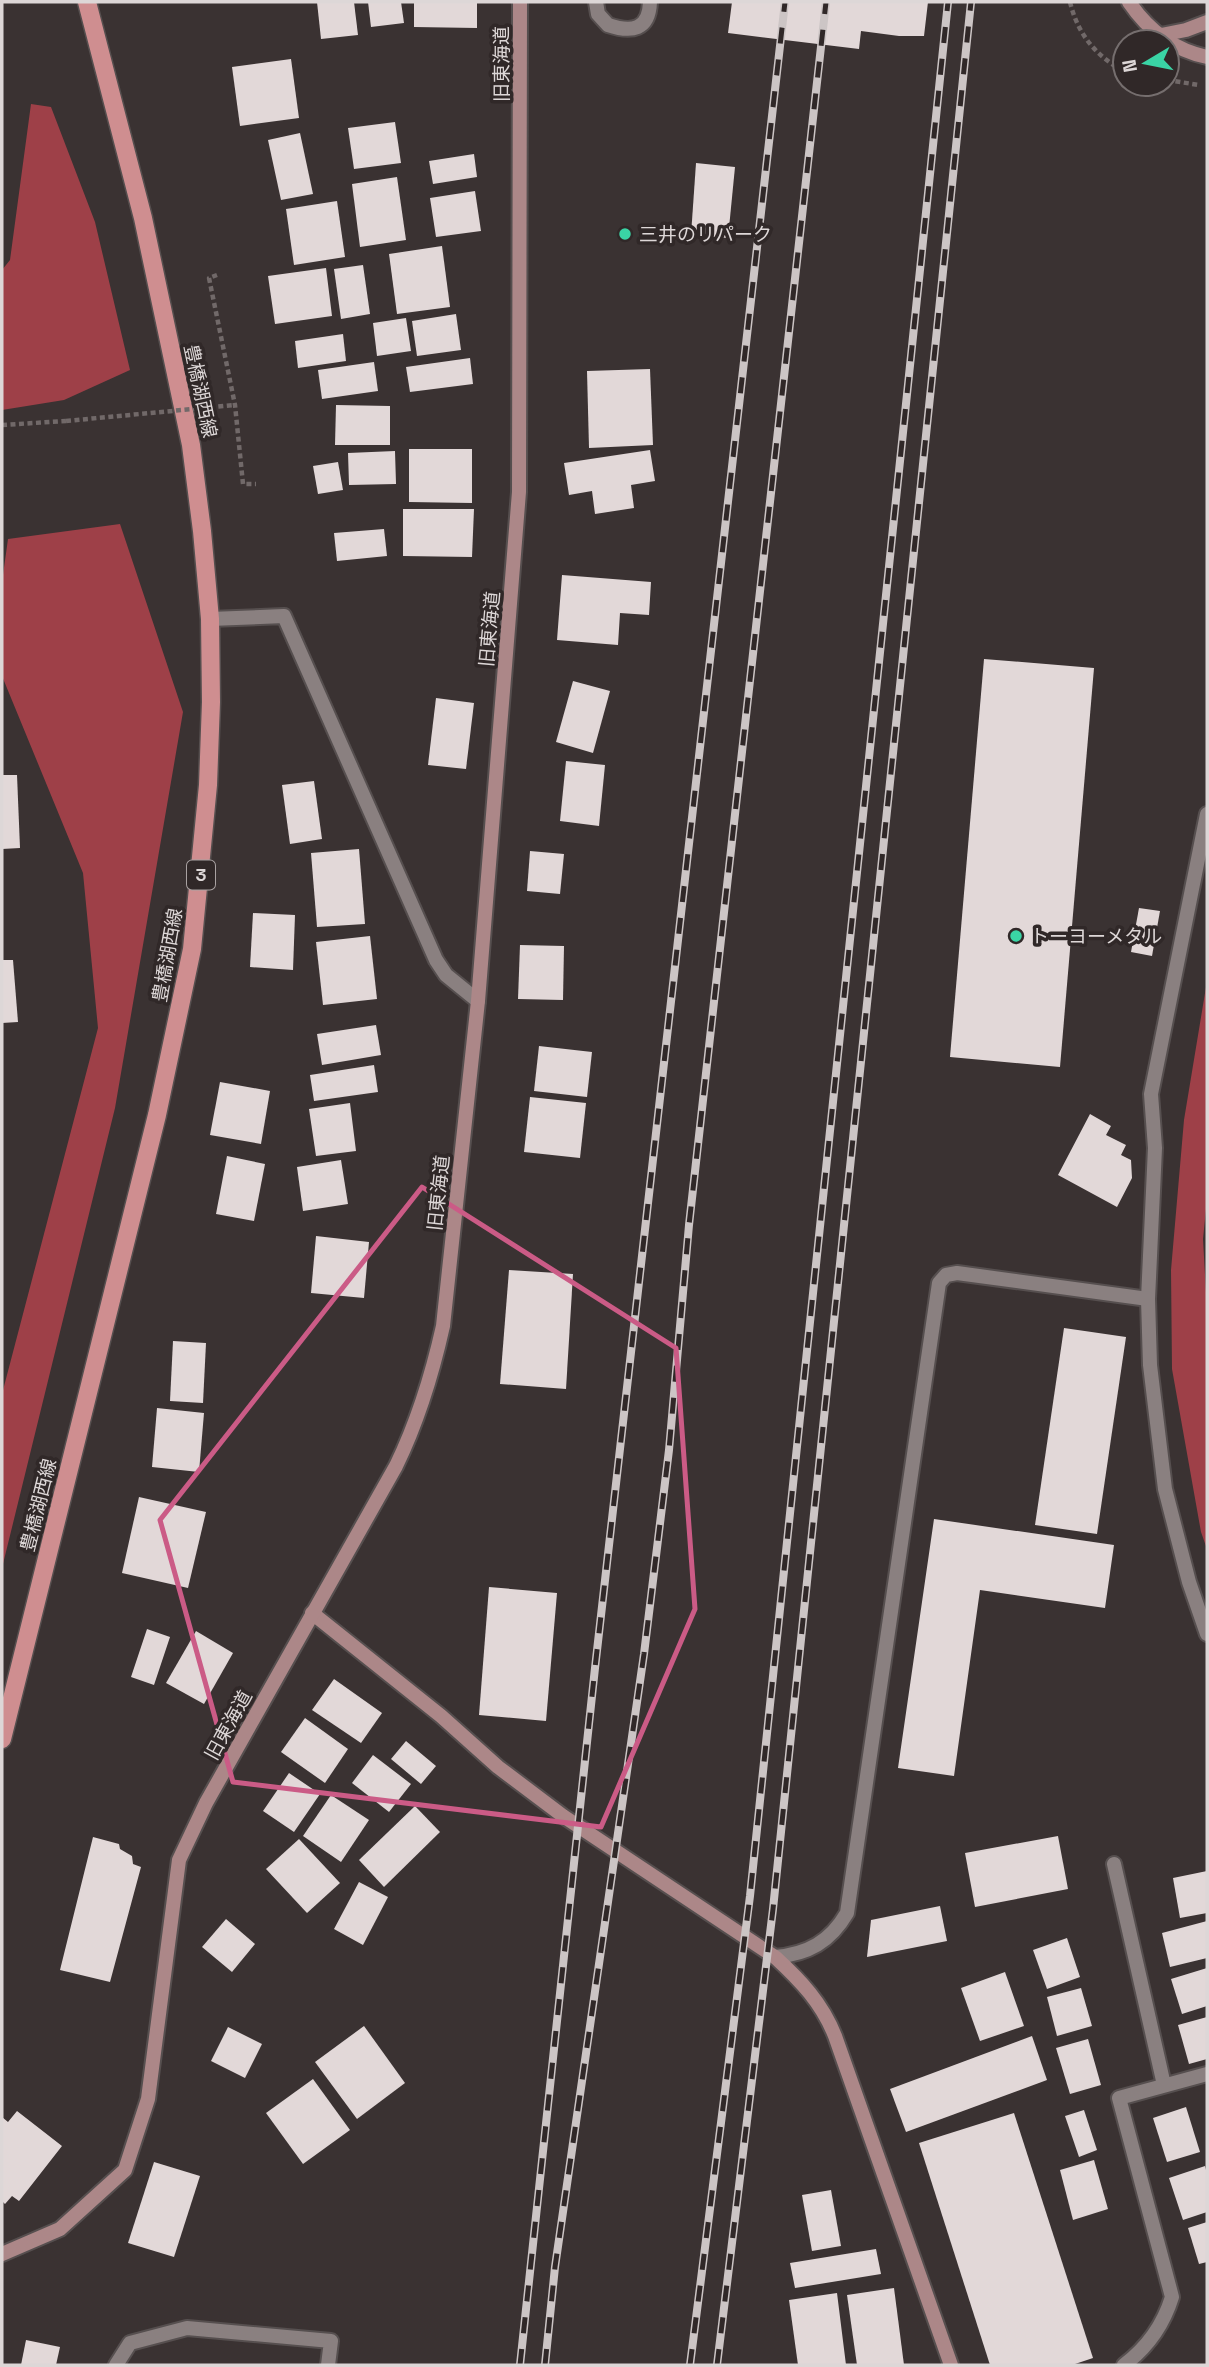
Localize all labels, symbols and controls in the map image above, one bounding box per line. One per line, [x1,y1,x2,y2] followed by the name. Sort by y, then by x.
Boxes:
[489,26,514,102] street label: 旧東海道
[1111,28,1181,98] north arrow
[1116,57,1143,74] text: N
[639,222,772,247] place label: 三井のリパーク
[617,226,633,242] marker: 三井のリパーク
[178,342,223,440] street label: 豊橋湖西線
[474,590,505,668] street label: 旧東海道
[187,860,215,890] road number: 3
[147,906,188,1004] street label: 豊橋湖西線
[1030,924,1162,949] place label: トーヨーメタル
[1008,928,1024,944] marker: トーヨーメタル
[422,1154,455,1232] street label: 旧東海道
[15,1456,62,1554] street label: 豊橋湖西線
[199,1686,258,1765] street label: 旧東海道

